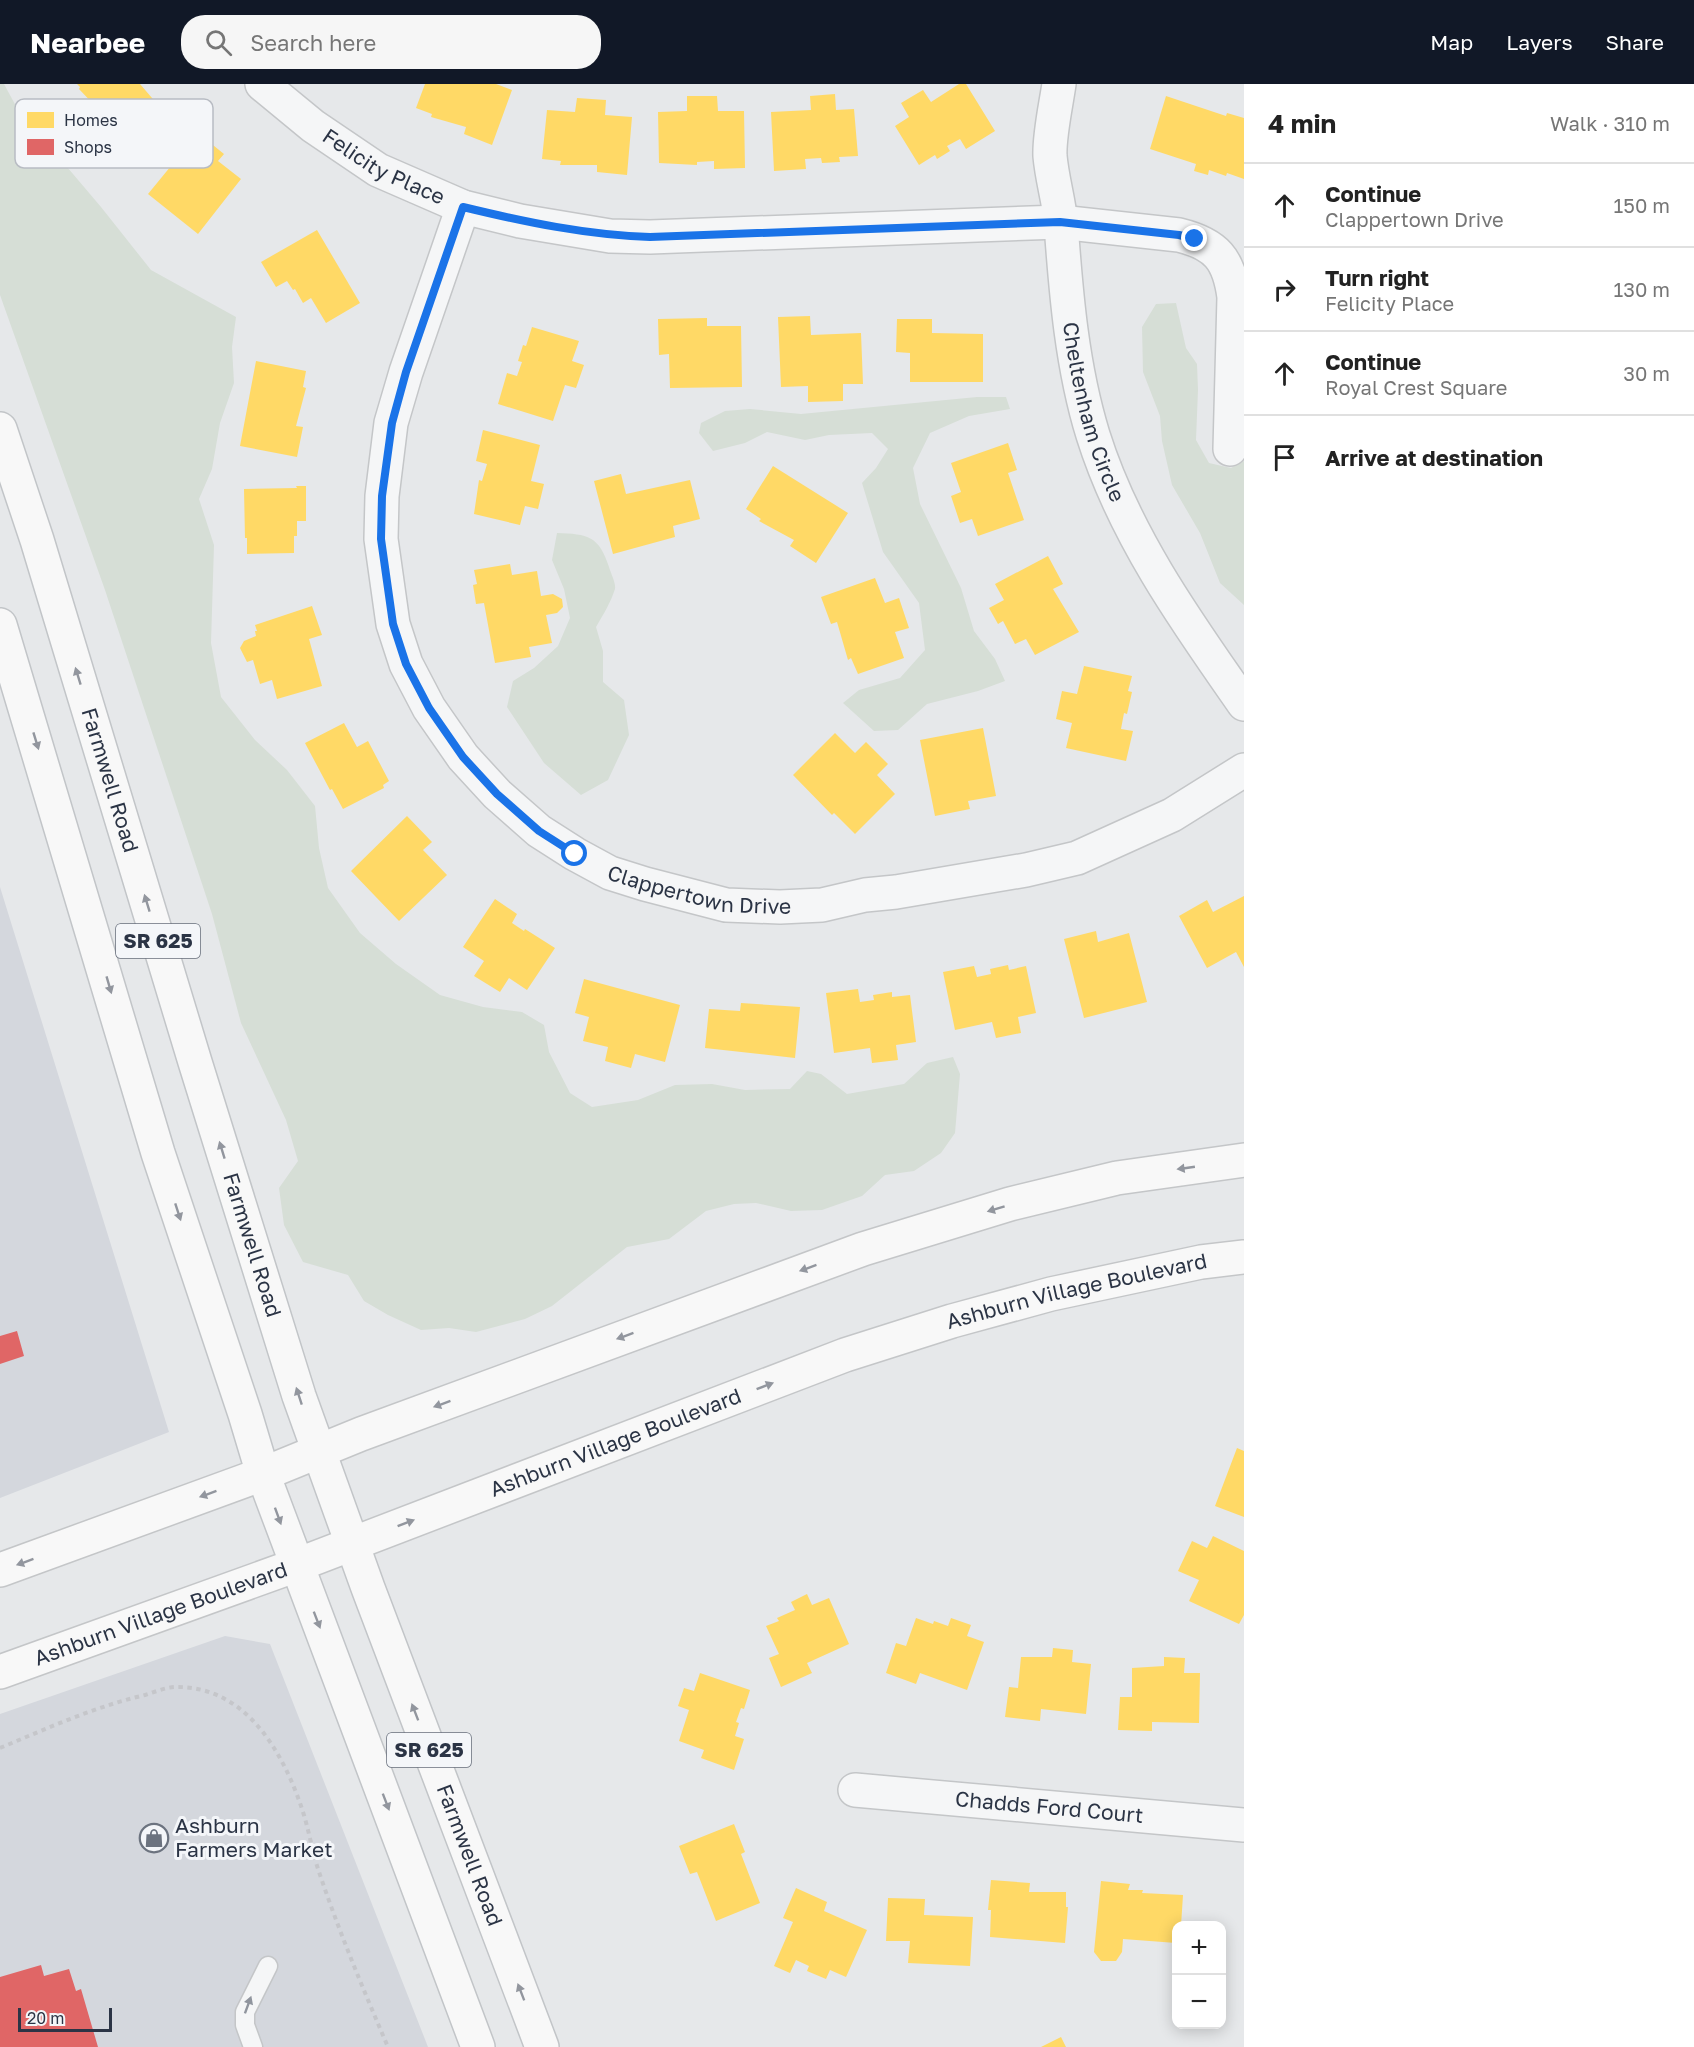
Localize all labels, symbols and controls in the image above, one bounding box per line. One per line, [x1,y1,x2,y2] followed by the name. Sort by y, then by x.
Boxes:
[181,15,601,69] search box
[30,26,145,59] text: Nearbee
[202,26,235,59] icon: search
[250,29,376,56] text: Search here
[1430,29,1473,55] text: Map
[1506,29,1573,55] text: Layers
[1606,29,1664,55] text: Share
[15,99,213,168] legend
[1268,108,1336,139] text: 4 min
[64,110,118,130] text: Homes
[1550,111,1670,135] text: Walk · 310 m
[318,122,449,209] street label: Felicity Place
[64,137,112,157] text: Shops
[1325,180,1421,207] text: Continue
[1268,189,1301,222] icon: ahead
[1614,193,1670,217] text: 150 m
[1325,207,1504,231] text: Clappertown Drive
[1181,225,1207,251] route end
[1325,264,1429,291] text: Turn right
[1268,273,1301,306] icon: right
[1614,277,1670,301] text: 130 m
[1325,291,1454,315] text: Felicity Place
[1058,320,1131,506] street label: Cheltenham Circle
[1325,348,1421,375] text: Continue
[1268,357,1301,390] icon: ahead
[1623,361,1670,385] text: 30 m
[1325,375,1507,399] text: Royal Crest Square
[1268,441,1301,474] icon: arrive
[1325,444,1543,471] text: Arrive at destination
[73,667,82,685] one-way arrow
[77,705,145,855] street label: Farmwell Road
[32,732,41,750] one-way arrow
[561,840,587,866] route start
[604,859,792,919] street label: Clappertown Drive
[142,894,151,912] one-way arrow
[116,924,200,958] road number: SR 625
[105,976,114,994] one-way arrow
[217,1141,226,1159] one-way arrow
[1176,1164,1195,1173] one-way arrow
[218,1169,288,1320] street label: Farmwell Road
[173,1203,183,1221] one-way arrow
[987,1205,1005,1214] one-way arrow
[943,1247,1209,1334] street label: Ashburn Village Boulevard
[799,1264,817,1274] one-way arrow
[616,1332,634,1341] one-way arrow
[756,1380,774,1390] one-way arrow
[486,1382,745,1502] street label: Ashburn Village Boulevard
[294,1387,303,1405] one-way arrow
[433,1399,451,1409] one-way arrow
[199,1490,217,1500] one-way arrow
[274,1507,284,1525] one-way arrow
[397,1517,415,1527] one-way arrow
[30,1556,291,1671] street label: Ashburn Village Boulevard
[16,1557,34,1567] one-way arrow
[313,1611,323,1629] one-way arrow
[409,1703,419,1721] one-way arrow
[387,1733,471,1767] road number: SR 625
[432,1780,509,1929] street label: Farmwell Road
[954,1785,1145,1828] street label: Chadds Ford Court
[382,1794,392,1812] one-way arrow
[175,1812,333,1862] place label: Ashburn Farmers Market
[138,1822,170,1854] shop icon: Ashburn Farmers Market
[1172,1921,1226,2029] map controls
[1172,1921,1226,1975] button: +
[1172,1975,1226,2029] button: −
[516,1983,525,2001] one-way arrow
[244,1996,254,2014] one-way arrow
[18,2005,112,2032] scale bar
[27,2008,64,2028] text: 20 m

